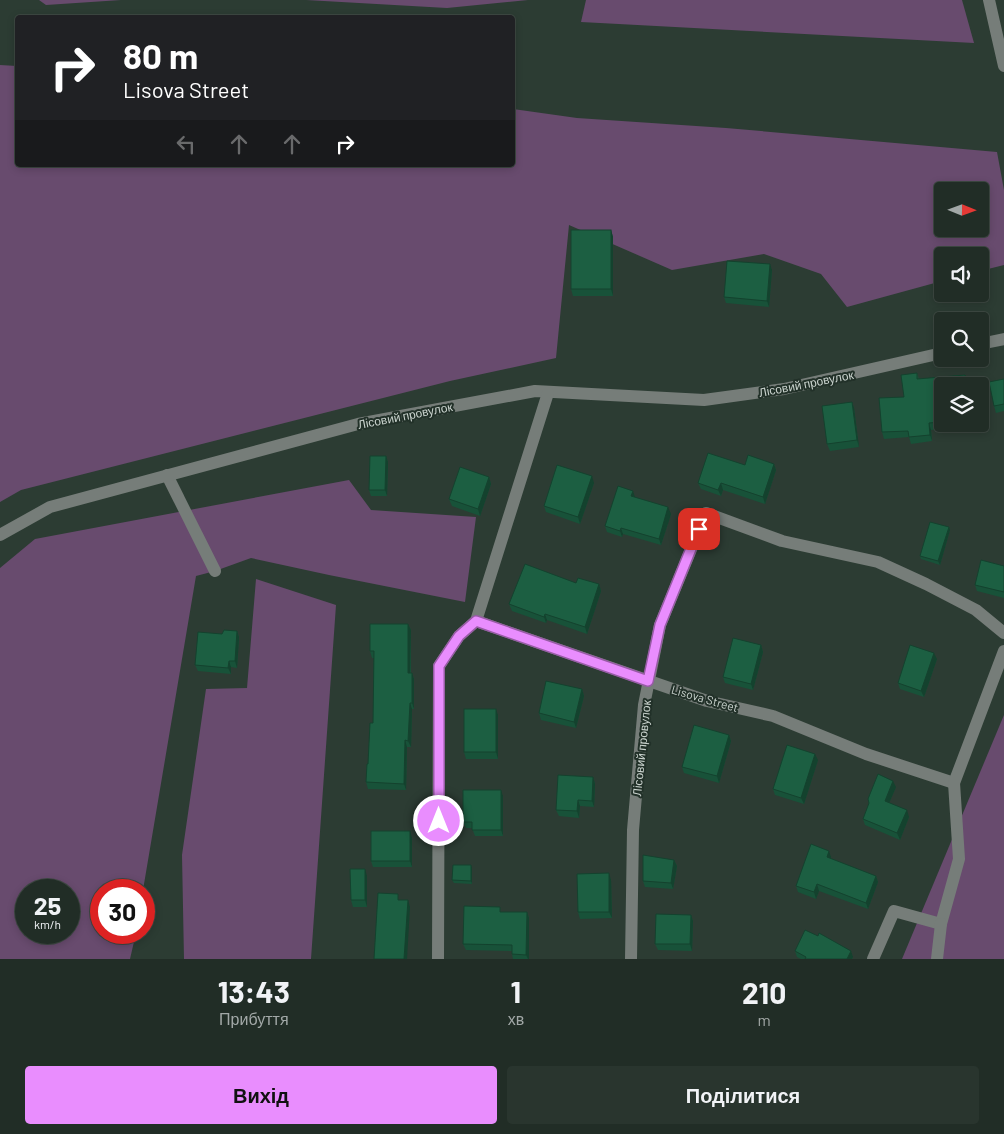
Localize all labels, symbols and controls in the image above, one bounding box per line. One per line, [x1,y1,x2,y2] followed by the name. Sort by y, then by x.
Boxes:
[123,34,198,76] text: 80 m
[40,35,105,100] icon: right
[123,76,249,102] text: Lisova Street
[172,130,200,158] icon: left
[225,130,253,158] icon: ahead
[278,130,306,158] icon: ahead
[331,130,359,158] icon: right
[934,182,989,238] north arrow
[934,182,989,432] map controls
[934,247,989,302] button: sound
[934,312,989,367] button: search
[757,367,856,400] street label: Лісовий провулок
[934,377,989,432] button: layers
[356,399,455,432] street label: Лісовий провулок
[678,508,720,550] pin
[685,515,713,543] icon: arrive
[670,682,740,714] street label: Lisova Street
[629,699,654,797] street label: Лісовий провулок
[412,794,464,846] position arrow
[90,879,155,944] speed limit sign: 30
[34,890,61,920] text: 25
[34,917,61,931] text: km/h
[218,973,290,1009] text: 13:43
[511,973,521,1009] text: 1
[742,974,786,1010] text: 210
[219,1009,289,1028] text: Прибуття
[508,1009,524,1028] text: хв
[757,1010,771,1029] text: m
[25,1066,497,1124] button: Вихід
[507,1066,979,1124] button: Поділитися

